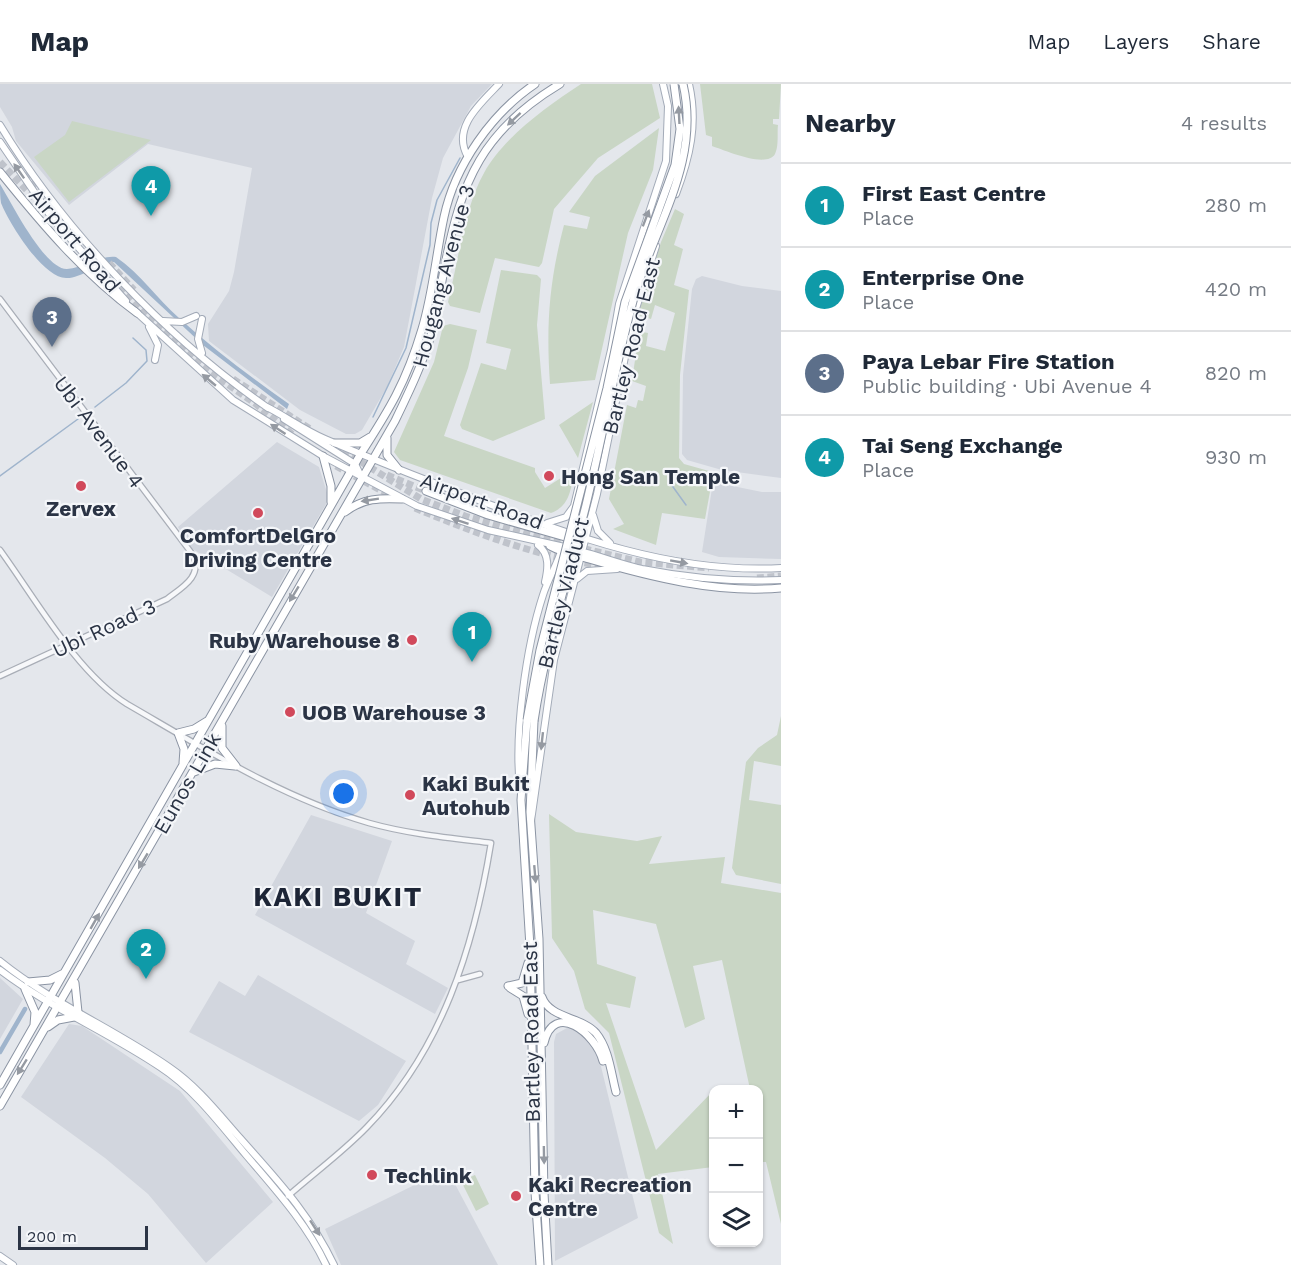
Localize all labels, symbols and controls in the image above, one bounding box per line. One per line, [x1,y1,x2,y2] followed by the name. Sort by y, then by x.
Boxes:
[30,25,89,58] text: Map
[1027,29,1070,54] text: Map
[1103,29,1169,54] text: Layers
[1202,29,1261,54] text: Share
[674,106,683,125] one-way arrow
[805,108,896,138] text: Nearby
[1181,111,1267,135] text: 4 results
[507,112,522,125] one-way arrow
[13,163,25,179] one-way arrow
[132,166,170,216] pin: 4
[862,181,1046,206] text: First East Centre
[407,182,479,370] street label: Hougang Avenue 3
[24,183,126,297] street label: Airport Road
[820,193,829,217] text: 1
[1205,193,1267,217] text: 280 m
[862,206,914,230] text: Place
[642,209,651,227] one-way arrow
[597,255,665,437] street label: Bartley Road East
[862,265,1024,290] text: Enterprise One
[819,277,830,301] text: 2
[1205,277,1267,301] text: 420 m
[862,290,914,314] text: Place
[32,298,72,347] pin: 3
[862,349,1115,374] text: Paya Lebar Fire Station
[819,361,830,385] text: 3
[1205,361,1267,385] text: 820 m
[49,371,149,493] street label: Ubi Avenue 4
[201,373,217,386] one-way arrow
[862,374,1152,398] text: Public building · Ubi Avenue 4
[270,423,286,435] one-way arrow
[862,433,1063,458] text: Tai Seng Exchange
[818,445,831,469] text: 4
[1205,445,1267,469] text: 930 m
[862,458,914,482] text: Place
[561,464,740,489] place label: Hong San Temple
[417,467,547,535] street label: Airport Road
[542,469,556,483] marker: Hong San Temple
[74,479,88,493] marker: Zervex
[46,496,117,521] place label: Zervex
[360,496,379,505] one-way arrow
[251,506,265,520] marker: ComfortDelGro Driving Centre
[532,515,594,671] street label: Bartley Viaduct
[451,516,469,526] one-way arrow
[180,523,336,572] place label: ComfortDelGro Driving Centre
[670,558,689,567] one-way arrow
[288,586,299,602] one-way arrow
[48,593,160,663] street label: Ubi Road 3
[452,612,492,662] pin: 1
[209,628,400,653] place label: Ruby Warehouse 8
[405,633,419,647] marker: Ruby Warehouse 8
[302,700,486,725] place label: UOB Warehouse 3
[283,705,297,719] marker: UOB Warehouse 3
[148,728,226,838] street label: Eunos Link
[537,731,546,750] one-way arrow
[422,771,530,820] place label: Kaki Bukit Autohub
[329,779,358,808] your location
[403,788,417,802] marker: Kaki Bukit Autohub
[137,853,148,869] one-way arrow
[530,864,540,883] one-way arrow
[253,881,423,913] district label: KAKI BUKIT
[90,912,100,929] one-way arrow
[126,930,166,979] pin: 2
[517,941,545,1123] street label: Bartley Road East
[17,1059,28,1075] one-way arrow
[709,1085,763,1247] map controls
[709,1085,763,1139] button: +
[709,1139,763,1193] button: −
[539,1146,548,1165] one-way arrow
[384,1163,473,1188] place label: Techlink
[365,1168,379,1182] marker: Techlink
[528,1172,692,1221] place label: Kaki Recreation Centre
[509,1189,523,1203] marker: Kaki Recreation Centre
[709,1193,763,1247] button: layers
[309,1219,320,1236] one-way arrow
[18,1223,148,1250] scale bar
[27,1227,77,1246] text: 200 m

